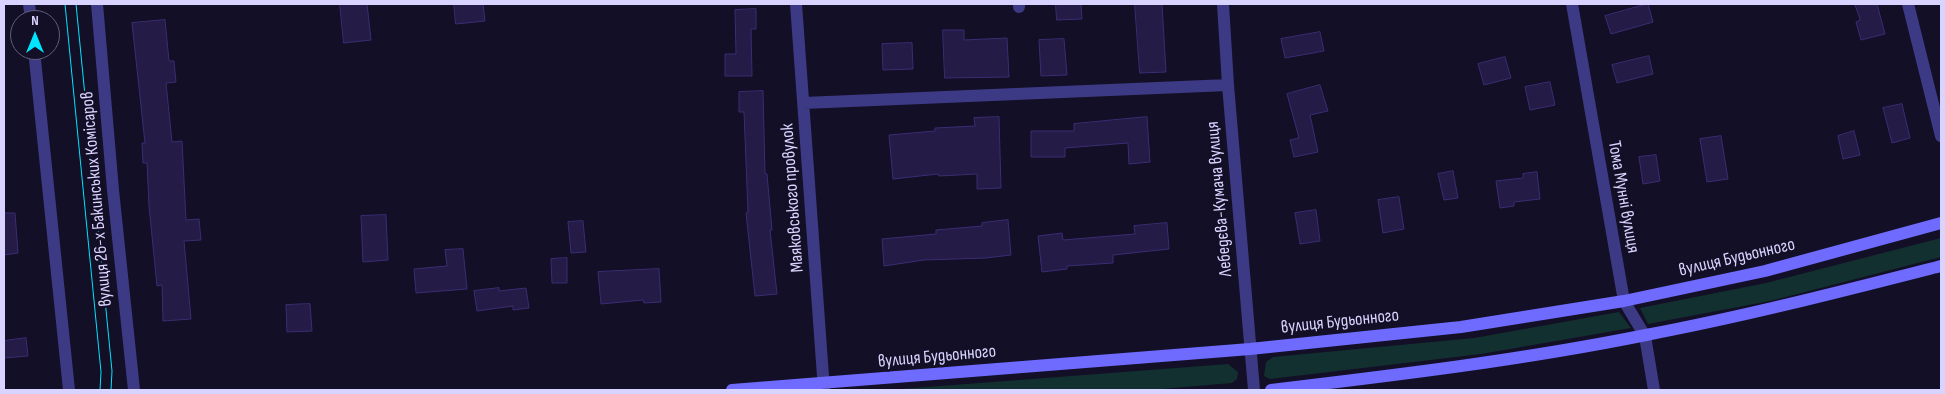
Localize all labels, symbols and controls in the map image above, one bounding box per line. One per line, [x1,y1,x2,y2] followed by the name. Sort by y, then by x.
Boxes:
[10,10,60,60] north arrow
[31,12,39,29] text: N
[77,91,117,307] street label: вулиця 26-х Бакинських Комісаров
[1202,121,1238,277] street label: Лебедєва-Кумача вулиця
[777,123,809,273] street label: Маяковського провулок
[1602,139,1644,255] street label: Тома Мунні вулиця
[1677,234,1797,282] street label: вулиця Будьонного
[1280,305,1400,339] street label: вулиця Будьонного
[877,341,997,373] street label: вулиця Будьонного

